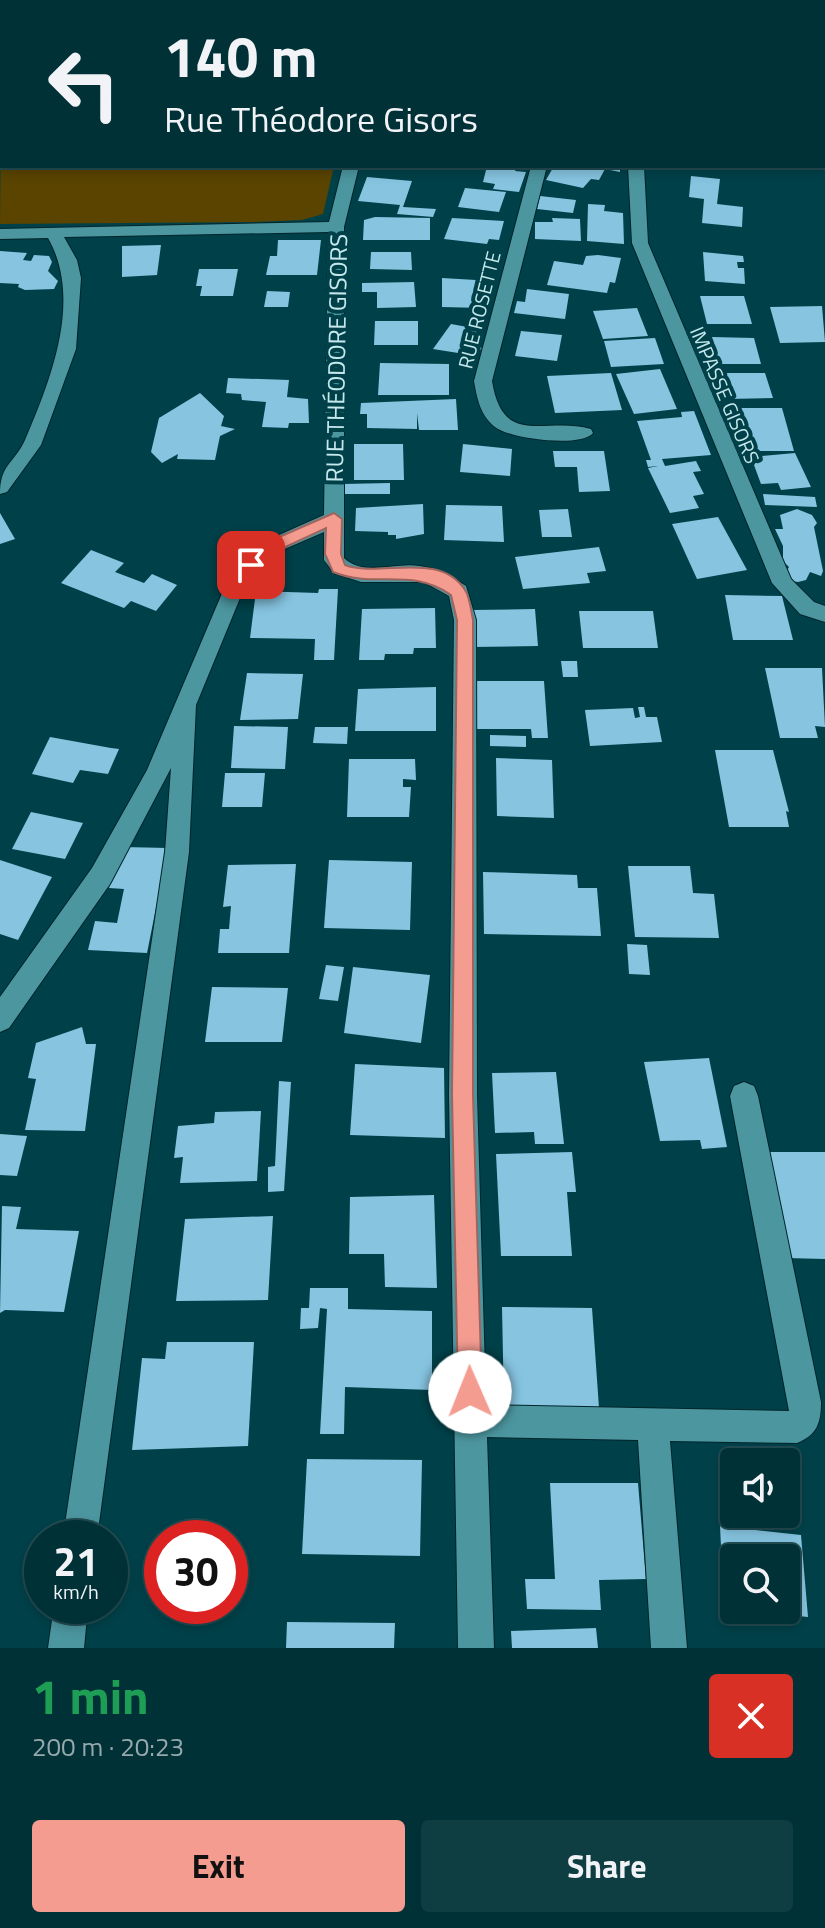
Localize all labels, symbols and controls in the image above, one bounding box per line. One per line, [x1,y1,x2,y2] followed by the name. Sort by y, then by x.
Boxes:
[164,14,317,99] text: 140 m
[32,32,136,136] icon: left
[164,91,478,146] text: Rue Théodore Gisors
[316,233,356,483] street label: RUE THÉODORE GISORS
[449,248,509,372] street label: RUE ROSETTE
[682,322,768,468] street label: IMPASSE GISORS
[217,531,285,599] pin
[229,543,273,587] icon: arrive
[428,1350,512,1434] position arrow
[720,1448,800,1624] map controls
[720,1448,800,1528] button: sound
[144,1520,248,1624] speed limit sign: 30
[54,1531,98,1592] text: 21
[720,1544,800,1624] button: search
[53,1576,99,1607] text: km/h
[32,1660,149,1733] text: 1 min
[709,1674,793,1758] button: close
[32,1727,184,1766] text: 200 m · 20:23
[32,1820,405,1912] button: Exit
[421,1820,793,1912] button: Share

